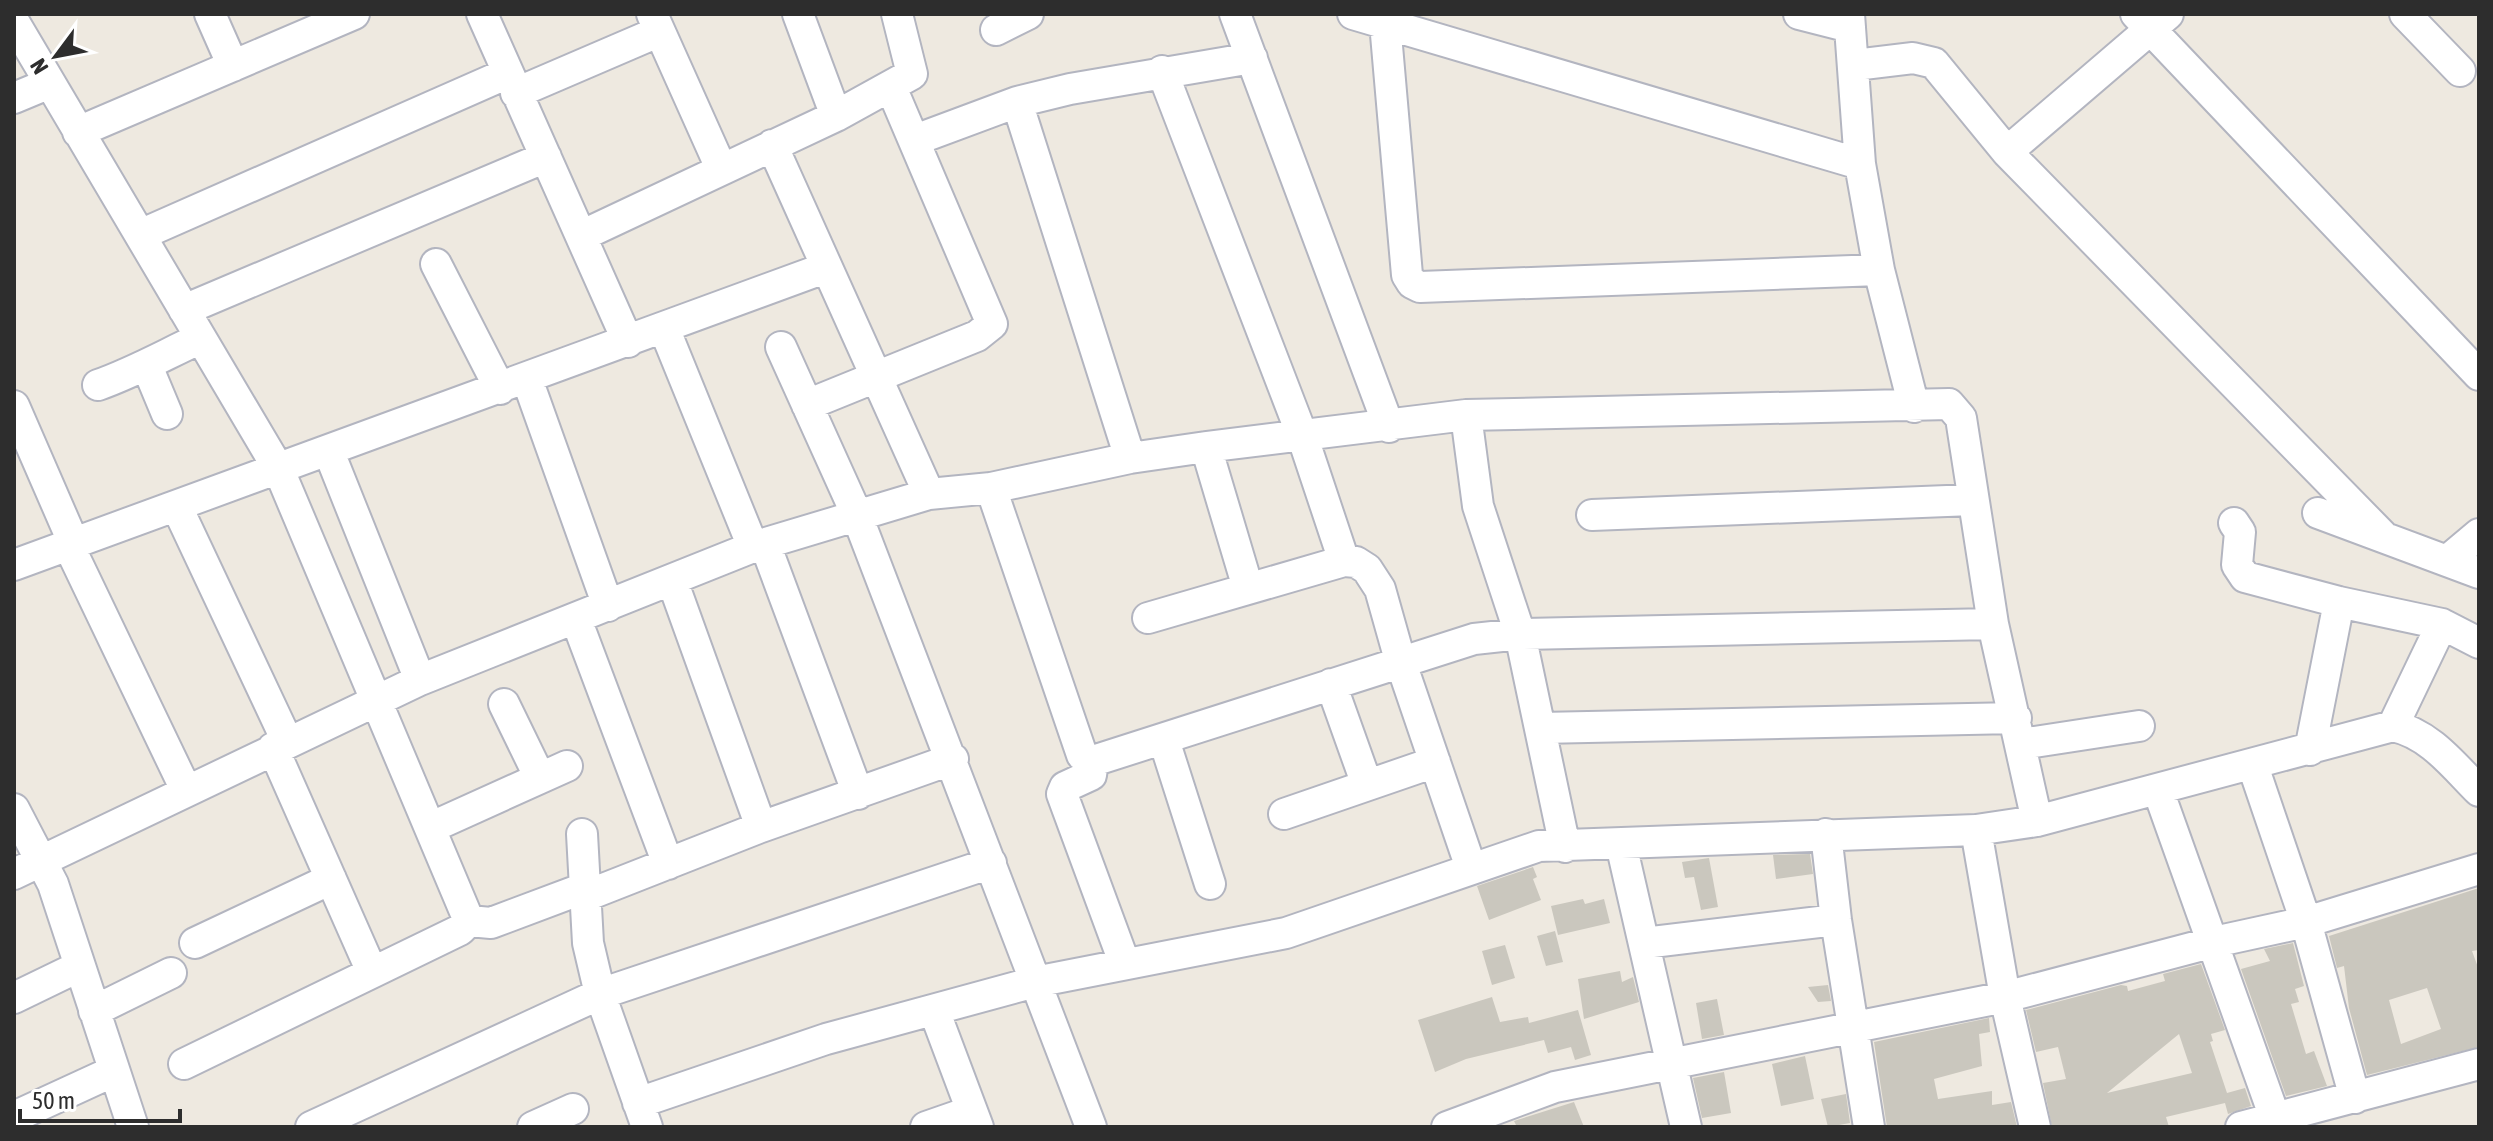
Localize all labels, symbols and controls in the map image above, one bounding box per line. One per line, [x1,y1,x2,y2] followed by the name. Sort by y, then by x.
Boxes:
[16,16,96,96] north arrow
[25,54,54,79] text: N
[20,1073,180,1123] scale bar
[32,1087,75,1114] text: 50 m

